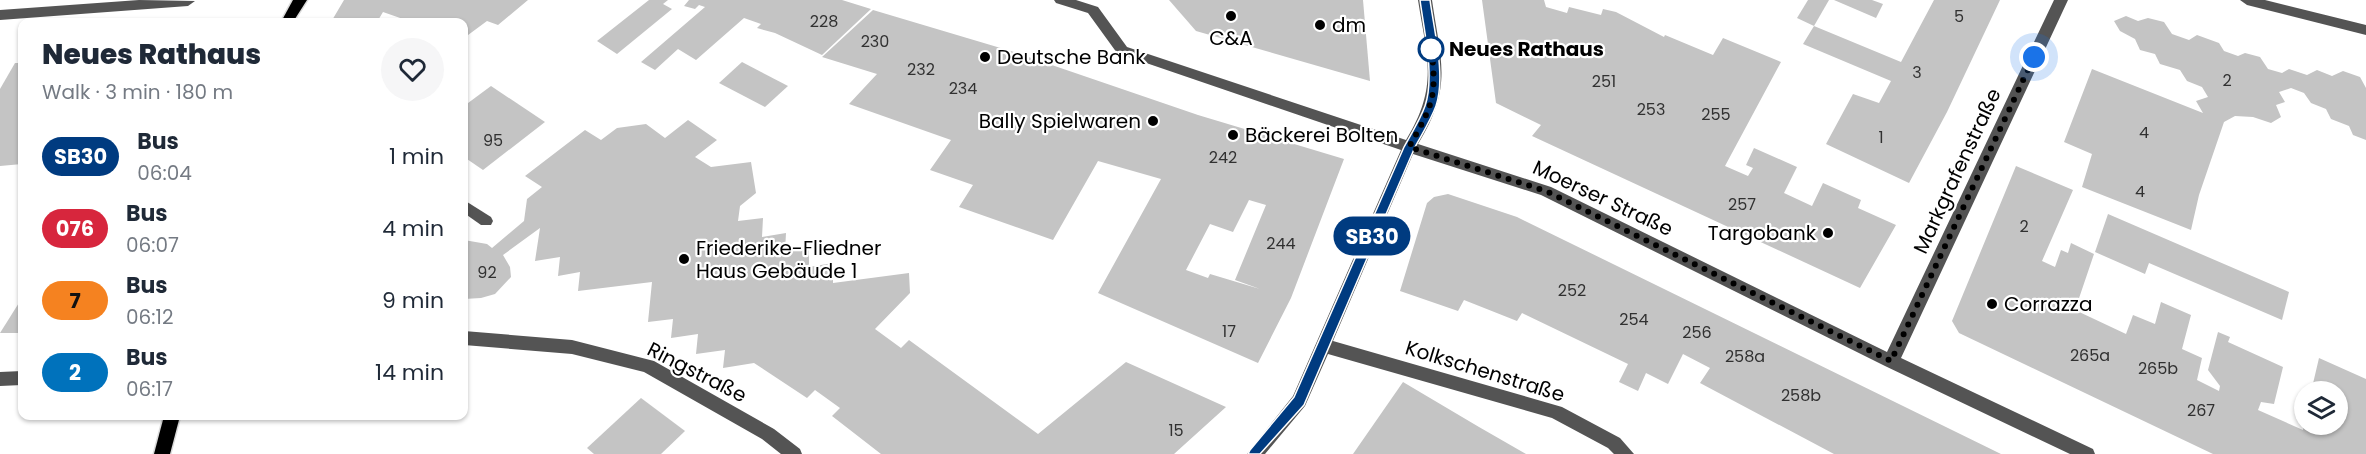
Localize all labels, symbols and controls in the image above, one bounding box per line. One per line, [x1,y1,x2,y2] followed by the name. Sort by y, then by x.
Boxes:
[1954,5,1964,28] house number: 5
[1224,9,1238,23] marker: C&A
[810,10,838,33] house number: 228
[1332,11,1366,39] place label: dm
[1313,18,1327,32] marker: dm
[1209,24,1253,52] place label: C&A
[861,30,889,53] house number: 230
[42,35,261,74] text: Neues Rathaus
[1449,35,1604,63] place label: Neues Rathaus
[1418,36,1444,62] marker: Neues Rathaus
[381,38,444,101] button: heart
[2019,42,2049,72] your location
[997,43,1146,71] place label: Deutsche Bank
[978,50,992,64] marker: Deutsche Bank
[907,58,935,81] house number: 232
[1912,61,1922,84] house number: 3
[2222,69,2232,92] house number: 2
[1592,70,1616,93] house number: 251
[949,77,977,100] house number: 234
[42,78,233,106] text: Walk · 3 min · 180 m
[1906,84,2008,258] street label: Markgrafenstraße
[1637,98,1665,121] house number: 253
[1701,103,1731,126] house number: 255
[979,107,1141,135] place label: Bally Spielwaren
[1146,114,1160,128] marker: Bally Spielwaren
[1245,121,1398,149] place label: Bäckerei Bolten
[2139,121,2149,144] house number: 4
[137,126,179,157] text: Bus
[1878,126,1884,149] house number: 1
[1226,128,1240,142] marker: Bäckerei Bolten
[483,129,503,152] house number: 95
[389,141,444,172] text: 1 min
[54,142,107,171] text: SB30
[1209,146,1237,169] house number: 242
[1528,153,1678,243] street label: Moerser Straße
[137,159,192,187] text: 06:04
[2135,180,2145,203] house number: 4
[1728,193,1756,216] house number: 257
[126,198,168,229] text: Bus
[382,213,444,244] text: 4 min
[56,214,94,243] text: 076
[2019,215,2029,238] house number: 2
[1330,216,1414,256] line badge: SB30
[1708,219,1817,247] place label: Targobank
[1345,222,1399,251] text: SB30
[1821,226,1835,240] marker: Targobank
[126,231,179,259] text: 06:07
[1266,232,1296,255] house number: 244
[696,234,881,285] place label: Friederike-Fliedner Haus Gebäude 1
[677,252,691,266] marker: Friederike-Fliedner Haus Gebäude 1
[477,261,497,284] house number: 92
[126,270,168,301] text: Bus
[1558,279,1586,302] house number: 252
[382,285,444,316] text: 9 min
[69,286,81,315] text: 7
[2004,290,2092,318] place label: Corrazza
[1985,297,1999,311] marker: Corrazza
[126,303,173,331] text: 06:12
[1619,308,1649,331] house number: 254
[1222,320,1236,343] house number: 17
[1682,321,1712,344] house number: 256
[1402,333,1568,409] street label: Kolkschenstraße
[642,335,752,409] street label: Ringstraße
[126,342,168,373] text: Bus
[2070,344,2110,367] house number: 265a
[1725,345,1765,368] house number: 258a
[375,357,444,388] text: 14 min
[2138,357,2178,380] house number: 265b
[69,358,81,387] text: 2
[126,375,173,403] text: 06:17
[2294,381,2348,435] map controls
[2294,381,2348,435] button: layers
[1781,384,1821,407] house number: 258b
[2187,399,2215,422] house number: 267
[1168,419,1184,442] house number: 15

